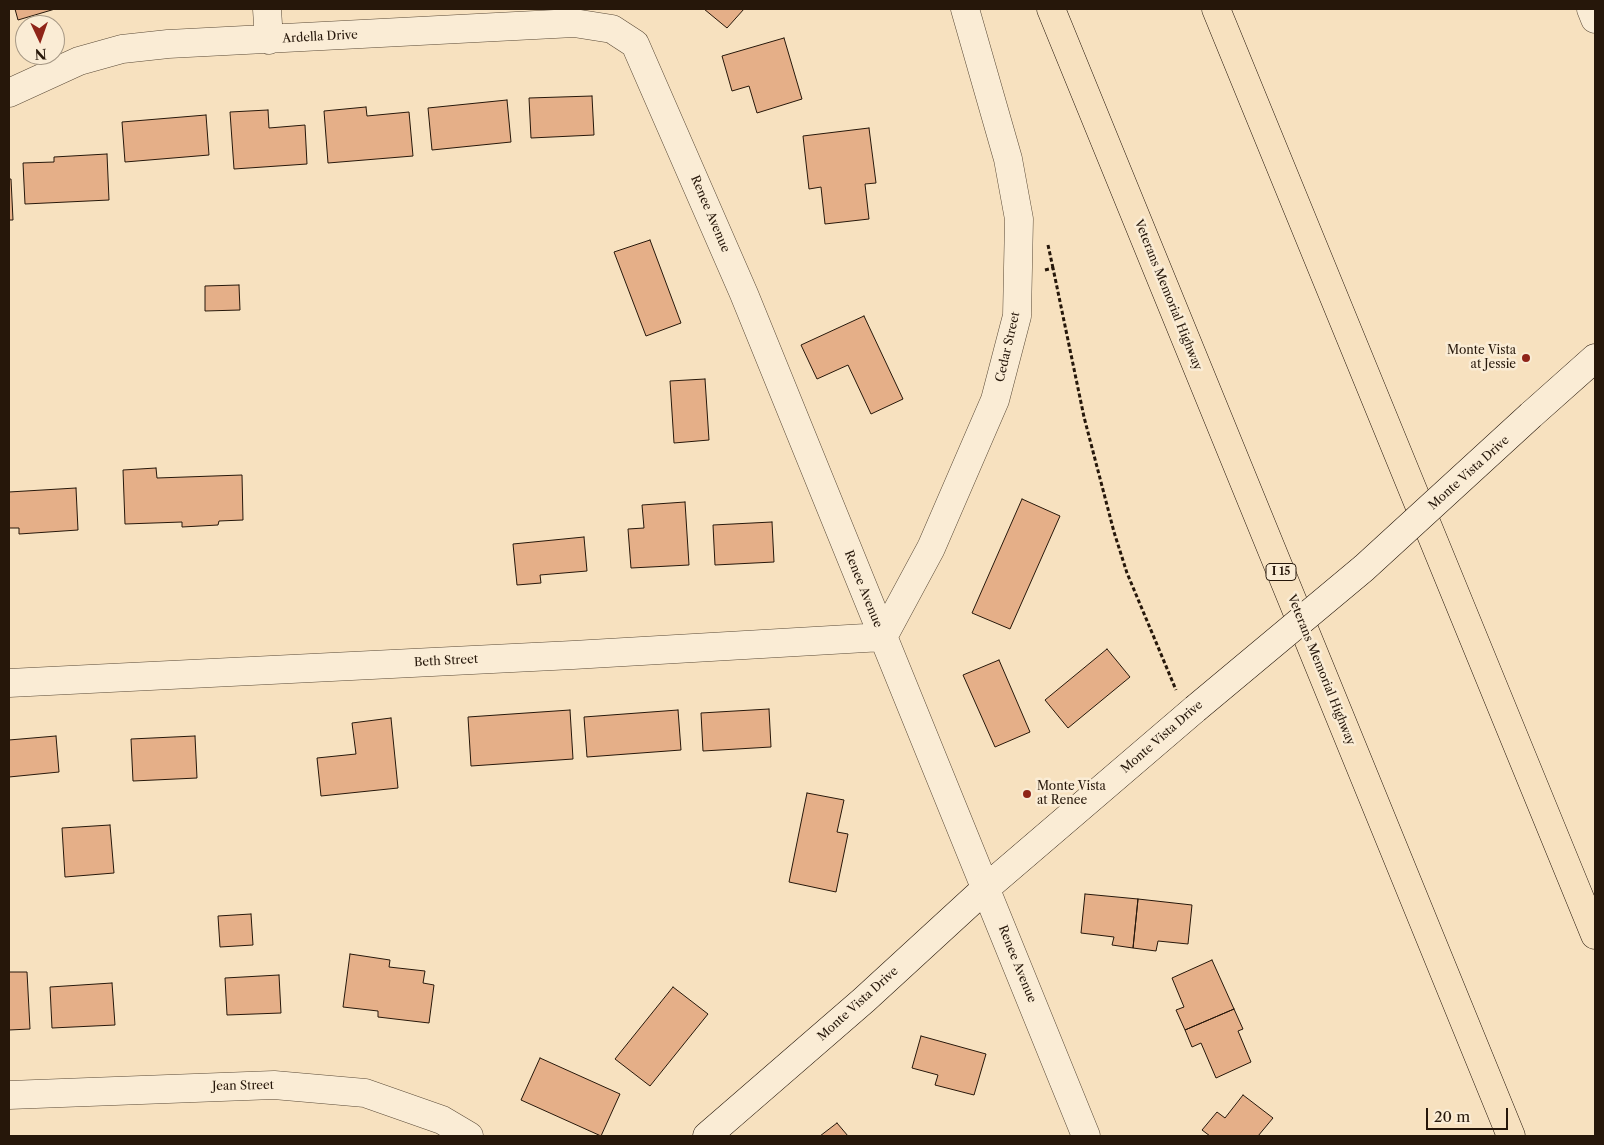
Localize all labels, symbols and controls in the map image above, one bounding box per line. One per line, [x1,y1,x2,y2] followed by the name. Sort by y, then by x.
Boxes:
[15,15,65,65] north arrow
[282,28,358,46] street label: Ardella Drive
[34,45,47,63] text: N
[687,173,733,255] street label: Renee Avenue
[1131,218,1205,372] street label: Veterans Memorial Highway
[993,310,1023,384] street label: Cedar Street
[1447,344,1516,372] place label: Monte Vista at Jessie
[1520,352,1532,364] marker: Monte Vista at Jessie
[1426,433,1512,513] street label: Monte Vista Drive
[841,548,885,630] street label: Renee Avenue
[1266,564,1296,580] road number: I 15
[1284,593,1358,747] street label: Veterans Memorial Highway
[414,652,478,670] street label: Beth Street
[1118,698,1206,776] street label: Monte Vista Drive
[1037,780,1106,808] place label: Monte Vista at Renee
[1021,788,1033,800] marker: Monte Vista at Renee
[995,923,1039,1005] street label: Renee Avenue
[815,964,901,1044] street label: Monte Vista Drive
[212,1078,274,1094] street label: Jean Street
[1429,1098,1512,1130] scale bar
[1434,1107,1470,1126] text: 20 m

